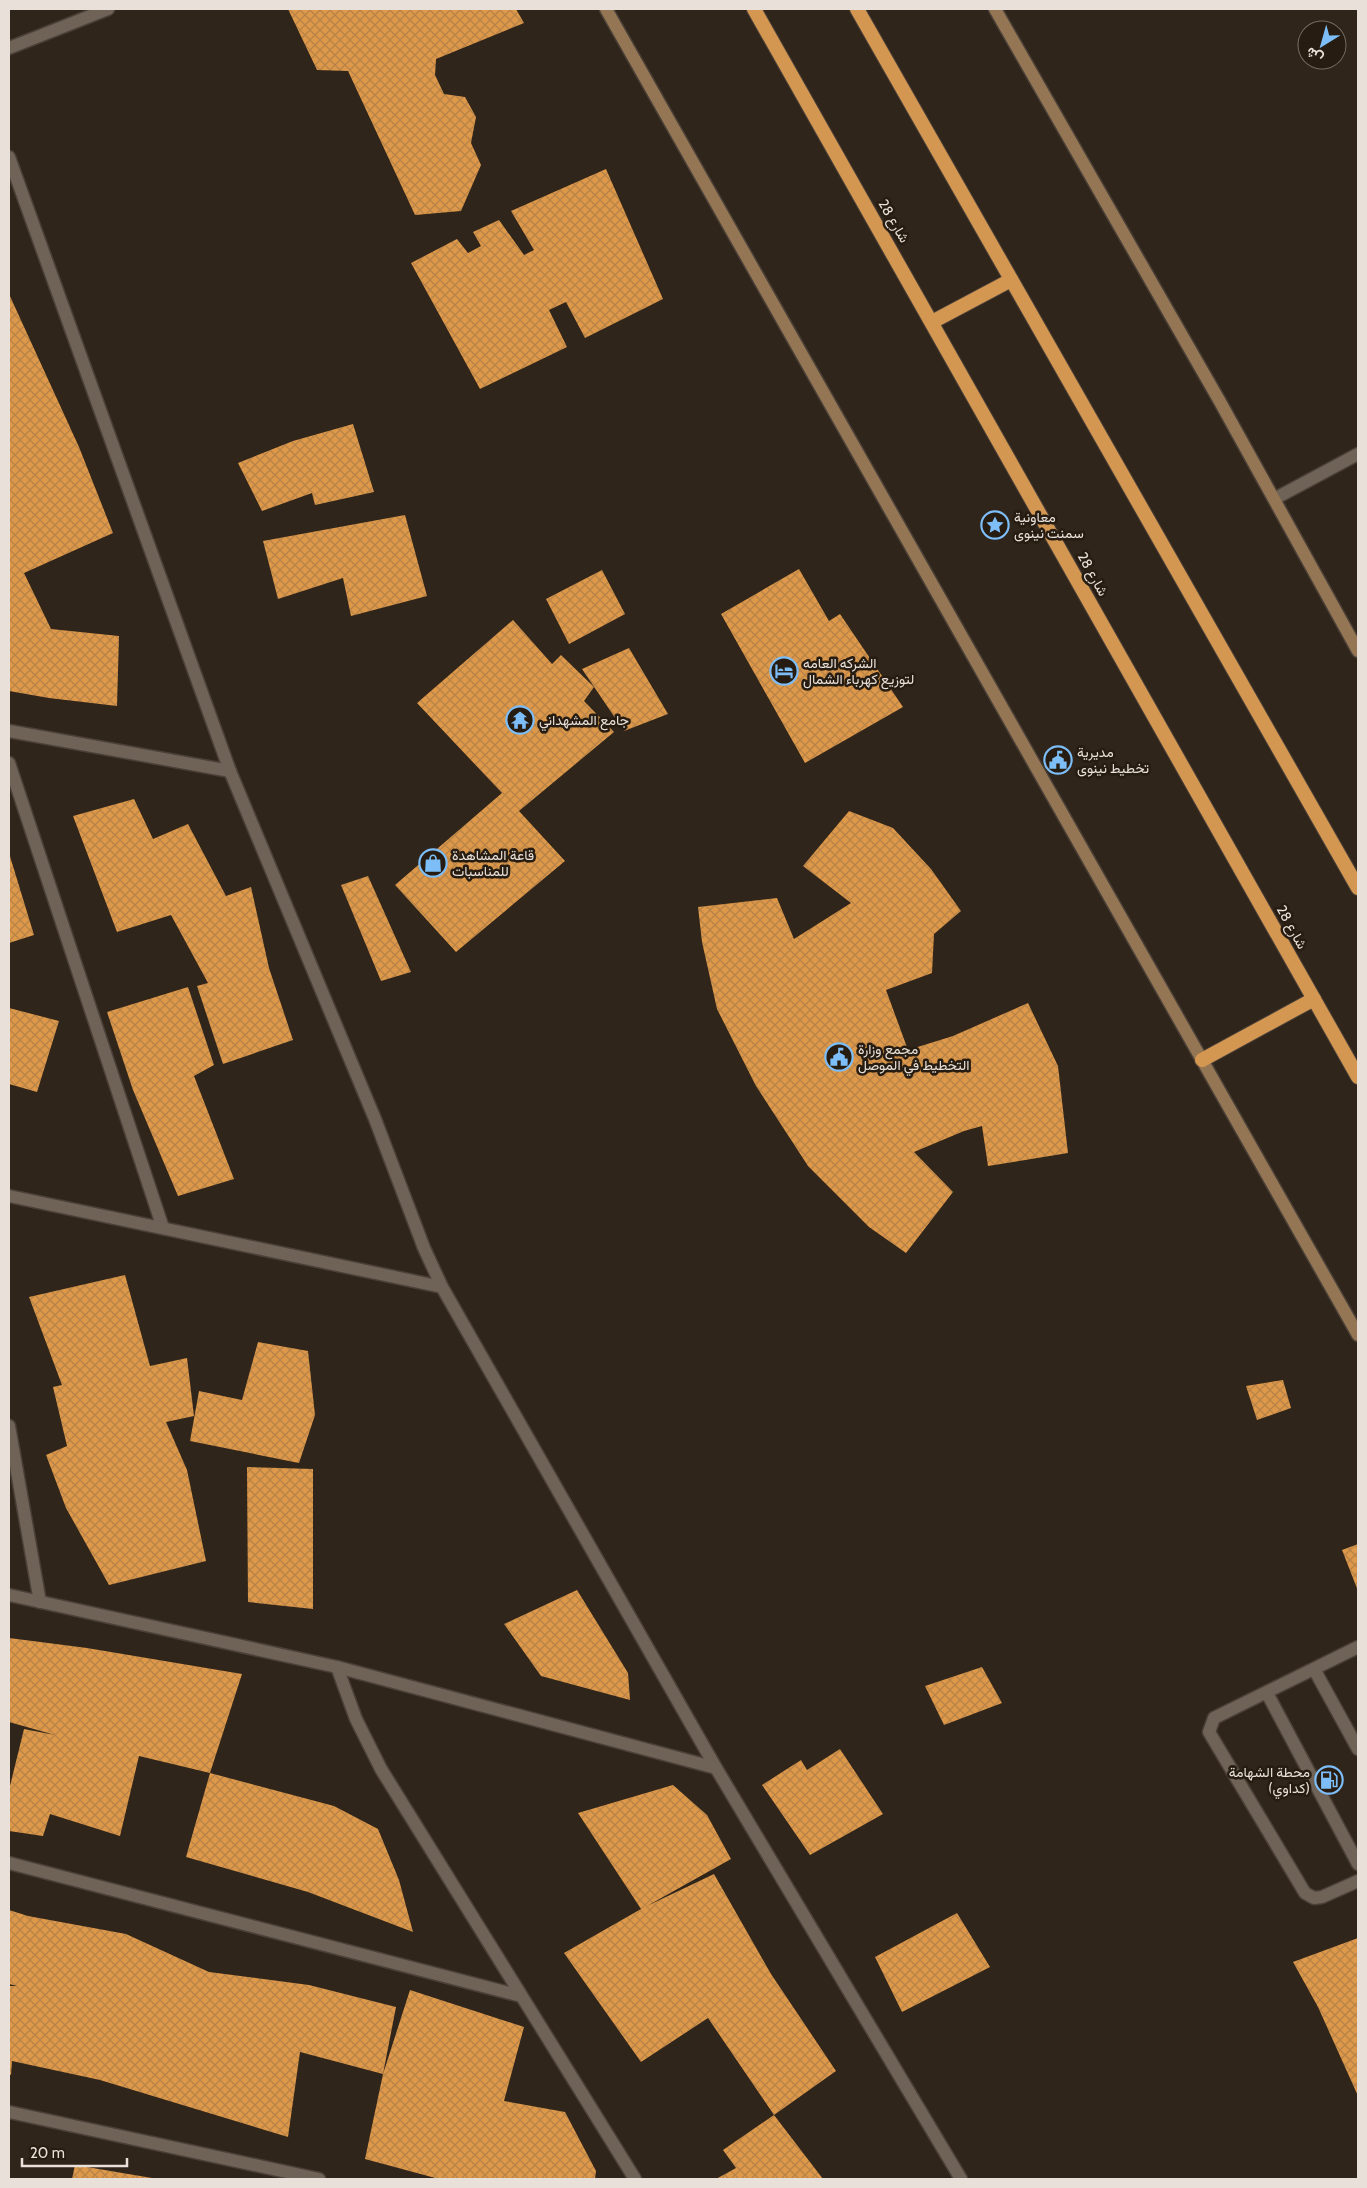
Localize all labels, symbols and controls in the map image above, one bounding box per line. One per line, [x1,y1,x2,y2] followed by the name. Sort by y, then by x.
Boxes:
[1297,20,1347,70] north arrow
[1302,43,1326,68] text: ش
[873,196,914,247] street label: شارع 28
[1014,508,1084,542] place label: معاونية سمنت نينوى
[980,510,1010,540] place icon: معاونية سمنت نينوى
[1072,549,1112,600] street label: شارع 28
[803,654,914,690] place label: الشركه العامه لتوزيع كهرباء الشمال
[769,656,799,686] hotel icon: الشركه العامه لتوزيع كهرباء الشمال
[505,705,535,735] temple icon: جامع المشهداني
[539,711,629,732] place label: جامع المشهداني
[1077,743,1149,777] place label: مديرية تخطيط نينوى
[1043,745,1073,775] public building icon: مديرية تخطيط نينوى
[452,846,534,880] place label: قاعة المشاهدة للمناسبات
[418,848,448,878] shop icon: قاعة المشاهدة للمناسبات
[1271,902,1311,953] street label: شارع 28
[858,1040,969,1077] place label: مجمع وزارة التخطيط في الموصل
[824,1042,854,1072] public building icon: مجمع وزارة التخطيط في الموصل
[1229,1763,1310,1800] place label: محطة الشهامة (كداوي)
[1314,1765,1344,1795] fuel station icon: محطة الشهامة (كداوي)
[22,2136,128,2168] scale bar
[30,2144,65,2162] text: 20 m

